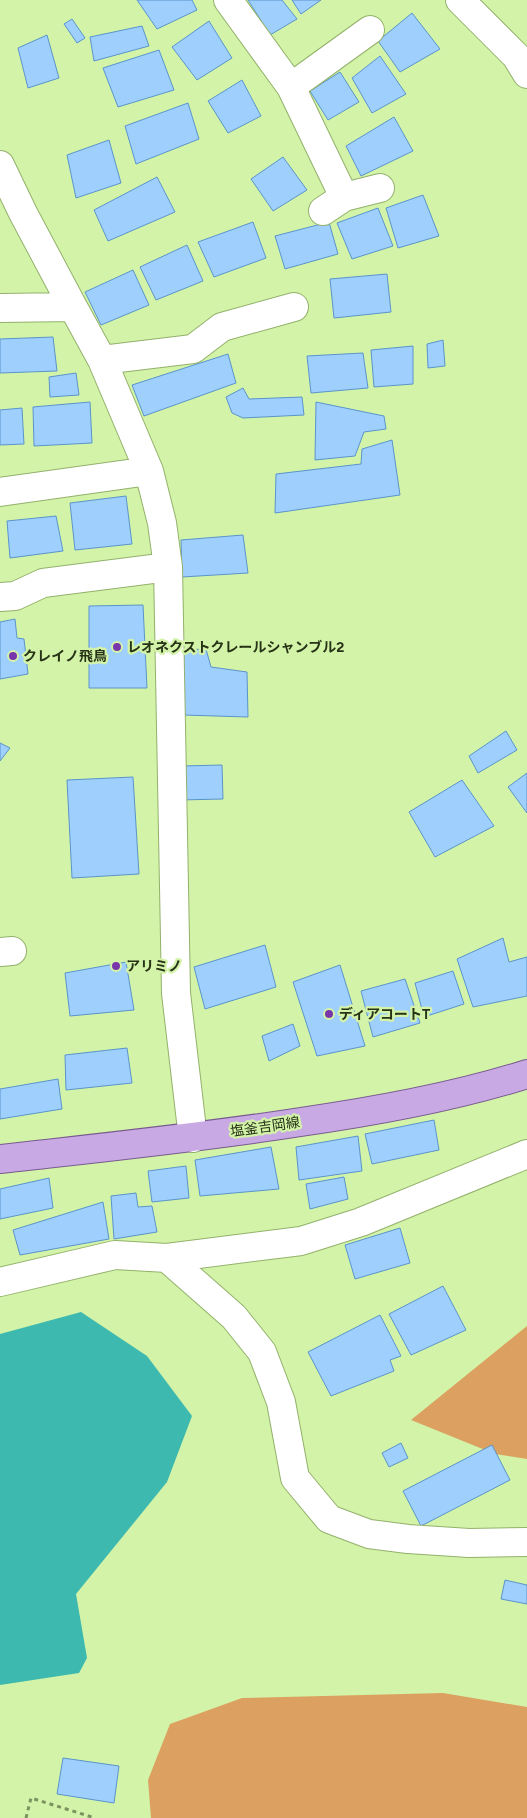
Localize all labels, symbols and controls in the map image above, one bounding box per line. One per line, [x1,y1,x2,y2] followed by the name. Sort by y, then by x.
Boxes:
[127,639,344,656] place label: レオネクストクレールシャンブル2
[111,641,123,653] marker: レオネクストクレールシャンブル2
[23,648,107,665] place label: クレイノ飛鳥
[7,650,19,662] marker: クレイノ飛鳥
[126,958,182,975] place label: アリミノ
[110,960,122,972] marker: アリミノ
[339,1006,430,1023] place label: ディアコートT
[323,1008,335,1020] marker: ディアコートT
[229,1114,301,1140] street label: 塩釜吉岡線

